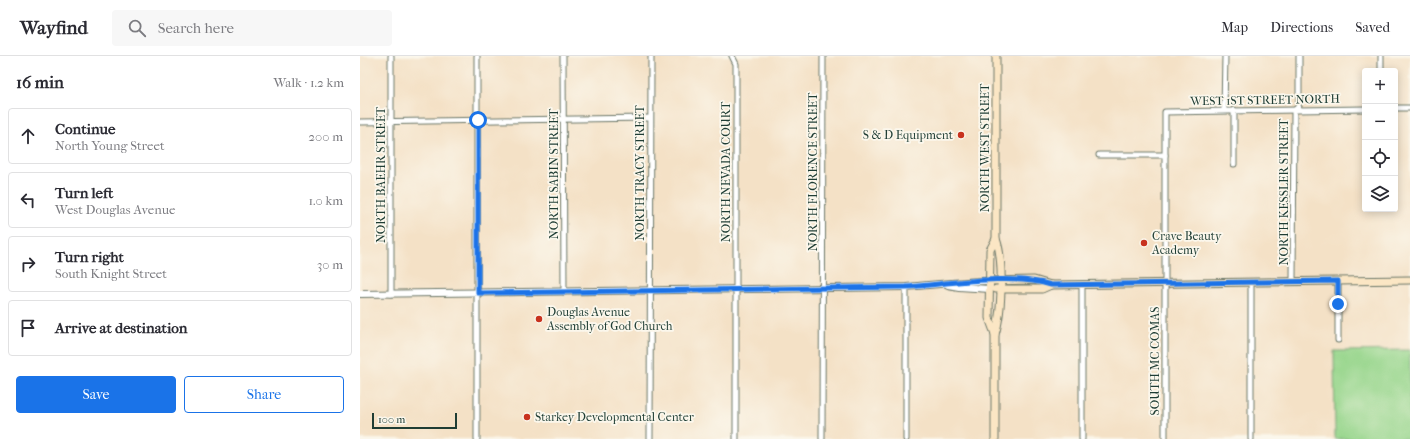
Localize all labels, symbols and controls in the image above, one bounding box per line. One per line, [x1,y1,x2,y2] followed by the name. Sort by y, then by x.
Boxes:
[112,10,392,46] search box
[20,17,88,39] text: Wayfind
[126,17,148,39] icon: search
[158,19,234,37] text: Search here
[1221,19,1248,36] text: Map
[1270,19,1333,36] text: Directions
[1355,19,1390,36] text: Saved
[1362,68,1398,212] map controls
[1362,68,1398,104] button: +
[16,72,64,92] text: 16 min
[274,75,344,90] text: Walk · 1.2 km
[978,83,992,212] street label: NORTH WEST STREET
[806,92,820,251] street label: NORTH FLORENCE STREET
[1189,92,1340,108] street label: WEST 1ST STREET NORTH
[719,101,733,242] street label: NORTH NEVADA COURT
[633,104,647,241] street label: NORTH TRACY STREET
[1362,104,1398,140] button: −
[374,106,388,243] street label: NORTH BAEHR STREET
[547,108,561,239] street label: NORTH SABIN STREET
[469,111,487,129] route start
[1277,118,1291,265] street label: NORTH KESSLER STREET
[55,120,115,138] text: Continue
[17,125,39,147] icon: ahead
[863,128,954,142] place label: S & D Equipment
[308,129,343,144] text: 200 m
[956,130,966,140] marker: S & D Equipment
[55,138,165,153] text: North Young Street
[1362,140,1398,176] button: locate
[1362,176,1398,212] button: layers
[55,184,113,202] text: Turn left
[17,189,39,211] icon: left
[308,193,343,208] text: 1.0 km
[55,202,175,217] text: West Douglas Avenue
[1151,229,1222,257] place label: Crave Beauty Academy
[1139,238,1149,248] marker: Crave Beauty Academy
[55,248,124,266] text: Turn right
[17,253,39,275] icon: right
[317,257,343,272] text: 30 m
[55,266,167,281] text: South Knight Street
[1329,295,1347,313] route end
[546,305,673,333] place label: Douglas Avenue Assembly of God Church
[1148,307,1162,415] street label: SOUTH MC COMAS
[534,314,544,324] marker: Douglas Avenue Assembly of God Church
[17,317,39,339] icon: arrive
[55,319,187,337] text: Arrive at destination
[16,376,176,413] button: Save
[184,376,344,413] button: Share
[535,410,695,424] place label: Starkey Developmental Center
[372,411,457,430] scale bar
[522,412,532,422] marker: Starkey Developmental Center
[378,413,406,426] text: 100 m

